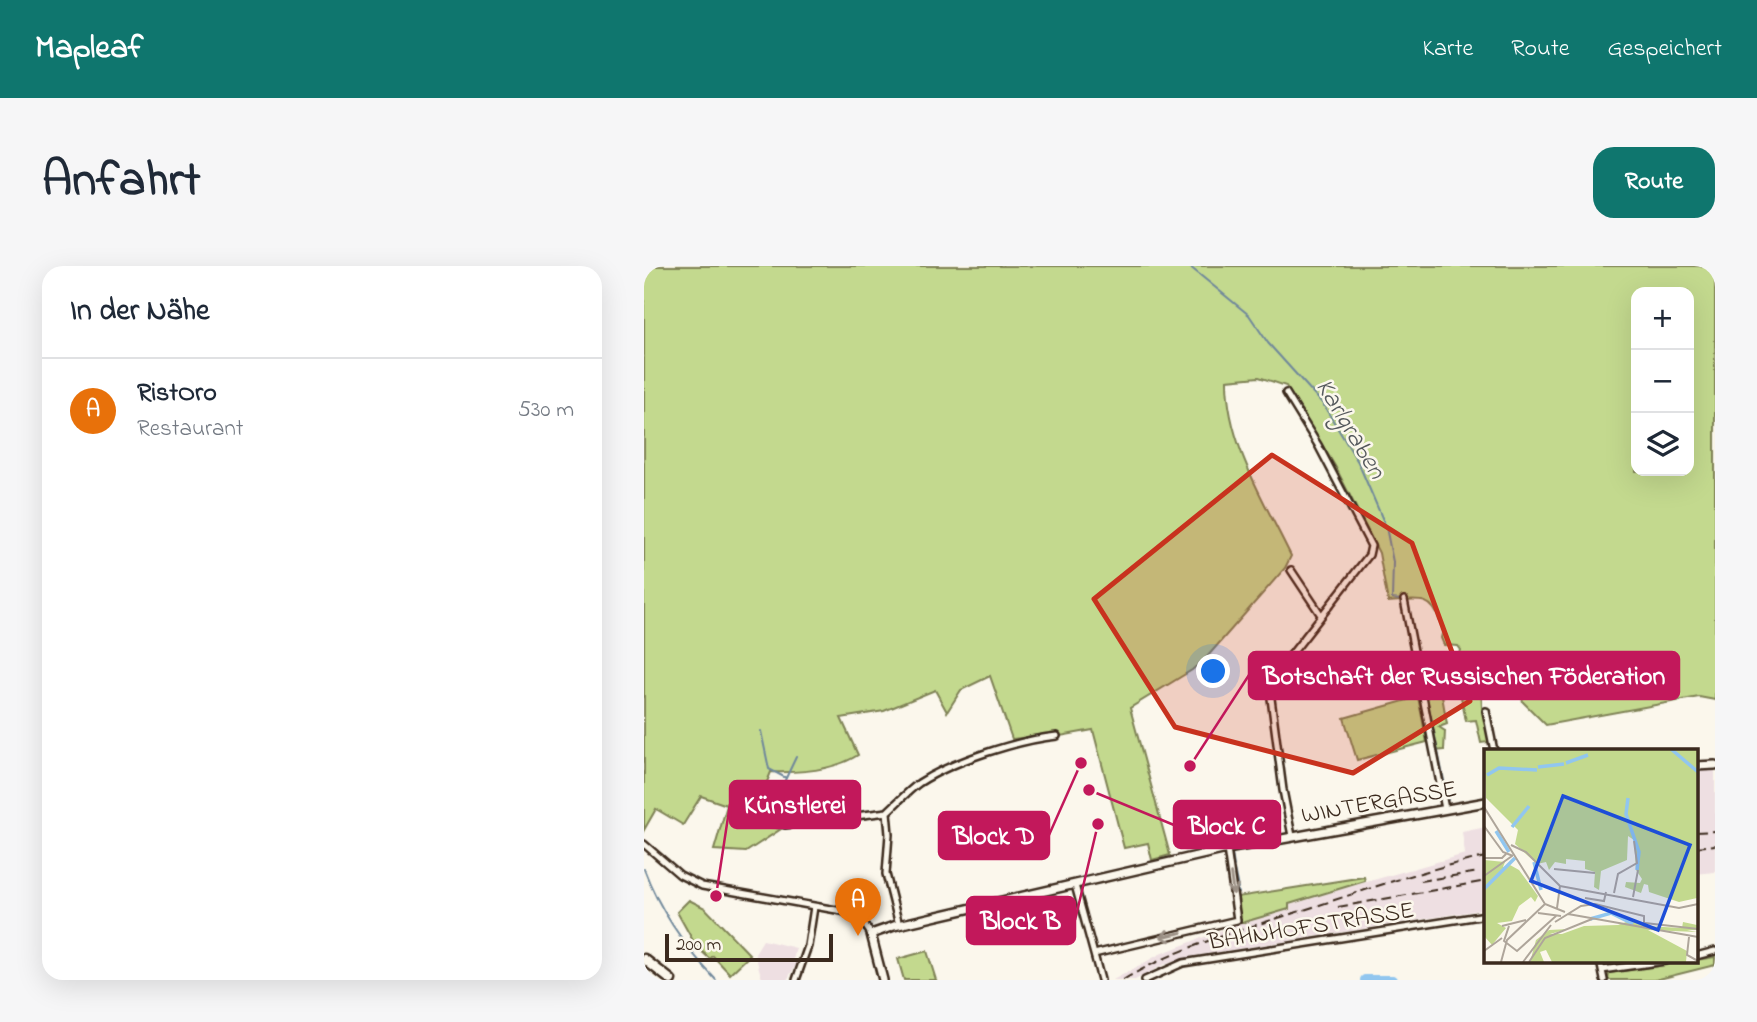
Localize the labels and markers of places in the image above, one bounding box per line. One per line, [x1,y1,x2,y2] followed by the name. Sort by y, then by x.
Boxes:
[1249,652,1679,699] callout: Botschaft der Russischen Föderation
[730,781,860,828] callout: Künstlerei
[1174,801,1280,848] callout: Block C
[939,812,1049,859] callout: Block D
[835,878,881,936] pin: A
[967,897,1075,944] callout: Block B

